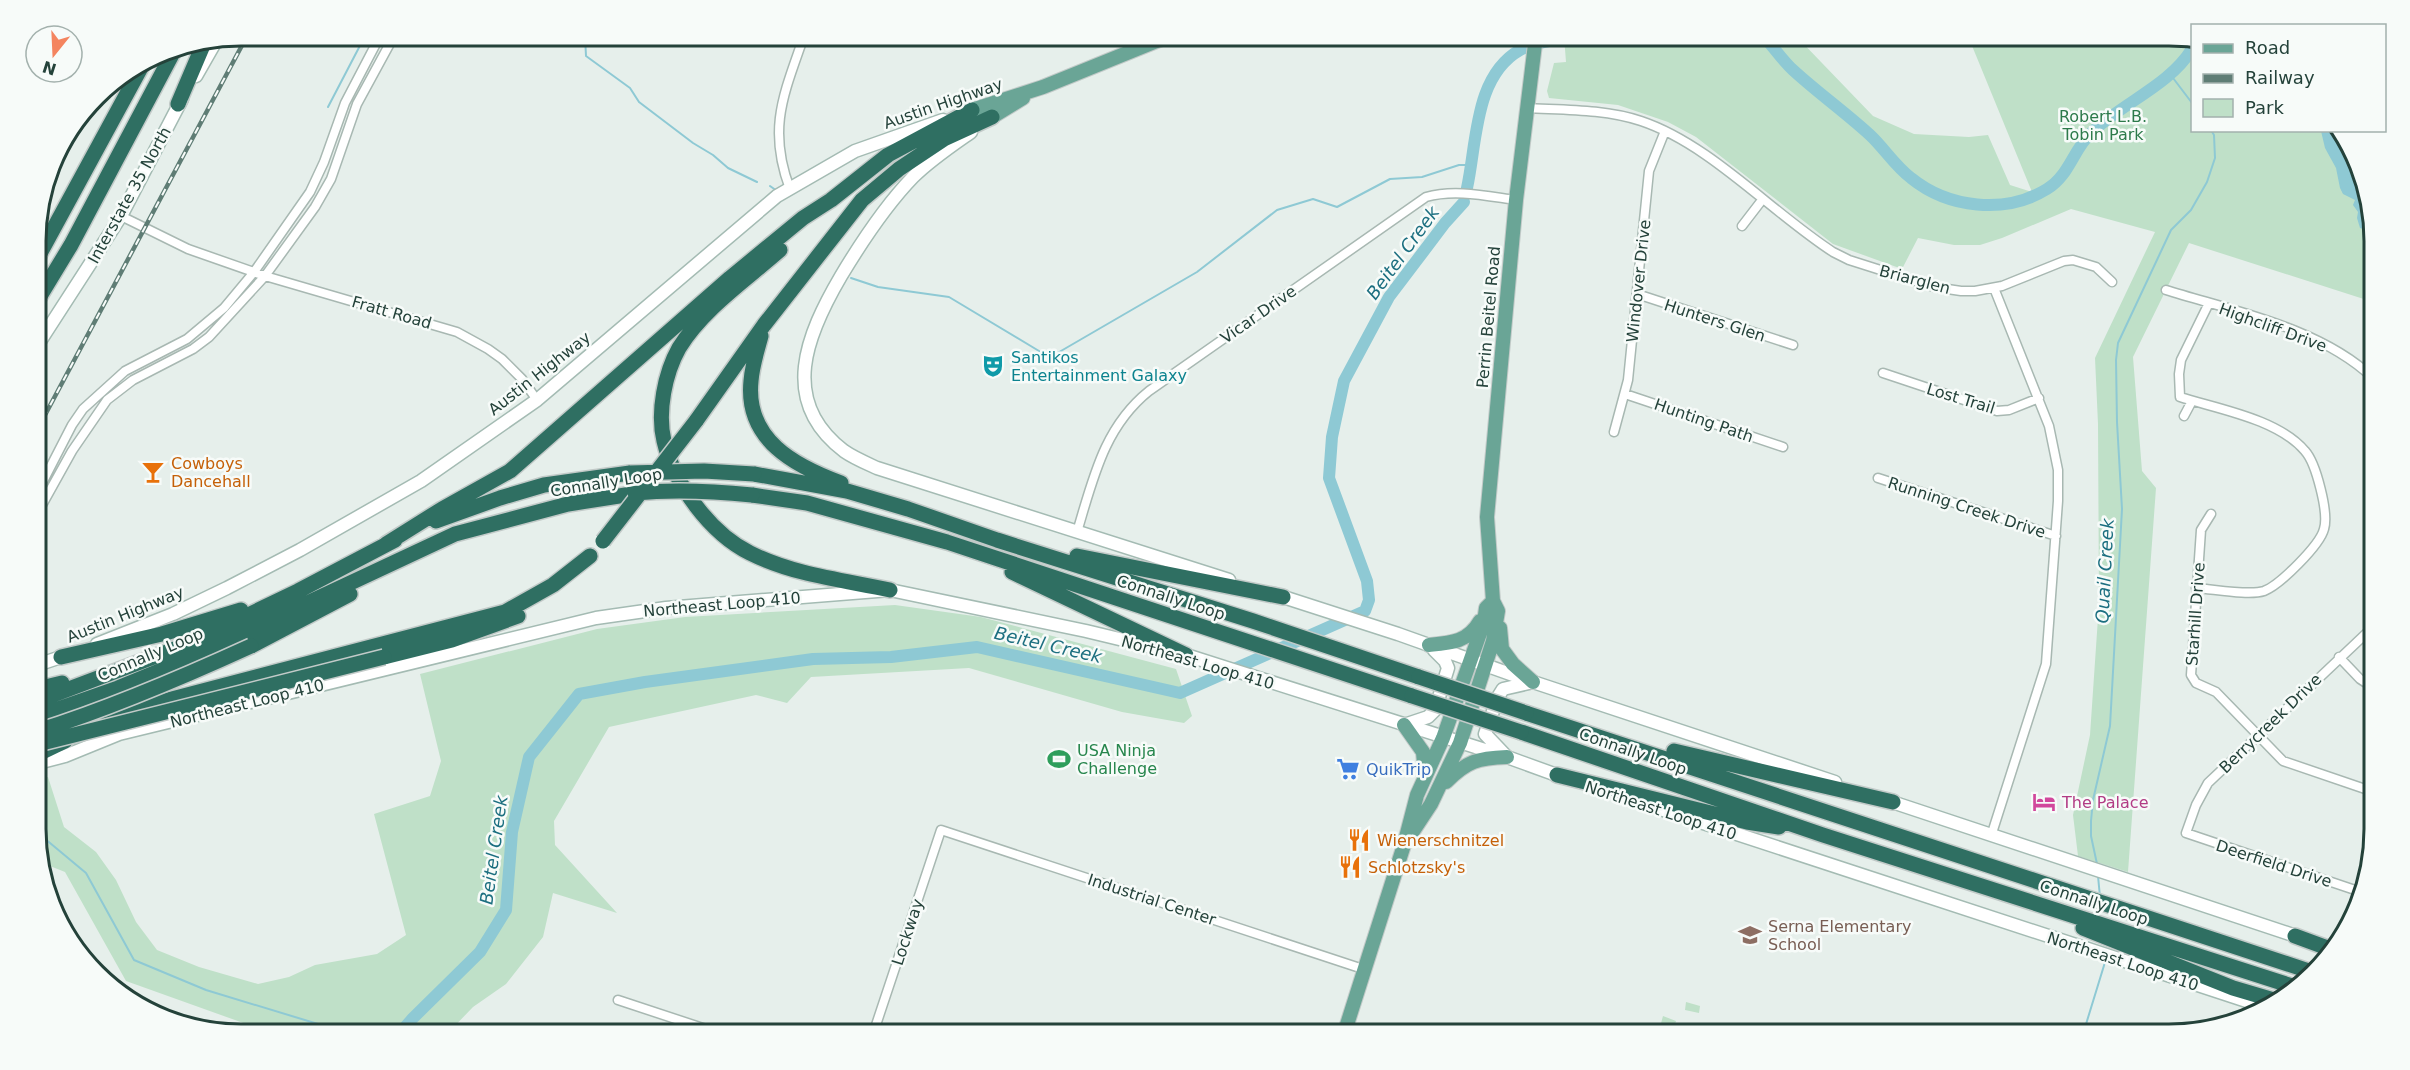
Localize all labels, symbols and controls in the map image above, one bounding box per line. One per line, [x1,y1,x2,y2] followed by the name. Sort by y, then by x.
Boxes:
[24,24,84,84] north arrow
[2191,24,2386,132] legend
[2245,37,2290,58] text: Road
[40,57,59,79] text: N
[2245,67,2315,88] text: Railway
[881,74,1005,133] street label: Austin Highway
[2245,97,2284,118] text: Park
[2059,107,2147,144] park label: Robert L.B. Tobin Park
[84,124,175,267] street label: Interstate 35 North
[1362,201,1444,303] water label: Beitel Creek
[1623,219,1654,344] street label: Windover Drive
[1473,245,1504,389] street label: Perrin Beitel Road
[1877,261,1952,298] street label: Briarglen
[1217,281,1300,347] street label: Vicar Drive
[350,292,434,333] street label: Fratt Road
[1662,295,1768,346] street label: Hunters Glen
[2216,299,2329,356] street label: Highcliff Drive
[484,328,594,419] street label: Austin Highway
[1011,348,1187,385] place label: Santikos Entertainment Galaxy
[980,353,1006,379] theatre icon: Santikos Entertainment Galaxy
[1924,379,1997,418] street label: Lost Trail
[1652,395,1756,446] street label: Hunting Path
[171,454,251,491] place label: Cowboys Dancehall
[140,459,166,485] bar icon: Cowboys Dancehall
[549,464,663,501] street label: Connally Loop
[1886,473,2048,542] street label: Running Creek Drive
[2091,516,2118,624] water label: Quail Creek
[2182,562,2209,666] street label: Starhill Drive
[1114,571,1227,624] street label: Connally Loop
[64,582,186,647] street label: Austin Highway
[642,588,802,621] street label: Northeast Loop 410
[992,622,1106,667] water label: Beitel Creek
[95,624,206,685] street label: Connally Loop
[1119,632,1276,693] street label: Northeast Loop 410
[2215,670,2325,777] street label: Berrycreek Drive
[168,675,326,732] street label: Northeast Loop 410
[1576,724,1689,779] street label: Connally Loop
[1077,741,1157,778] place label: USA Ninja Challenge
[1046,746,1072,772] sports icon: USA Ninja Challenge
[1335,756,1361,782] supermarket icon: QuikTrip
[1366,760,1431,779] place label: QuikTrip
[1583,777,1739,844] street label: Northeast Loop 410
[2031,789,2057,815] hotel icon: The Palace
[475,793,512,906] water label: Beitel Creek
[2061,793,2148,812] place label: The Palace
[1346,827,1372,853] restaurant icon: Wienerschnitzel
[1377,831,1504,850] place label: Wienerschnitzel
[2213,836,2334,891] street label: Deerfield Drive
[1337,854,1363,880] restaurant icon: Schlotzsky's
[1368,858,1465,877] place label: Schlotzsky's
[1085,870,1219,929] street label: Industrial Center
[2037,876,2150,929] street label: Connally Loop
[888,896,927,968] street label: Lockway
[1768,917,1911,954] place label: Serna Elementary School
[1737,922,1763,948] school or university icon: Serna Elementary School
[2045,928,2201,995] street label: Northeast Loop 410

